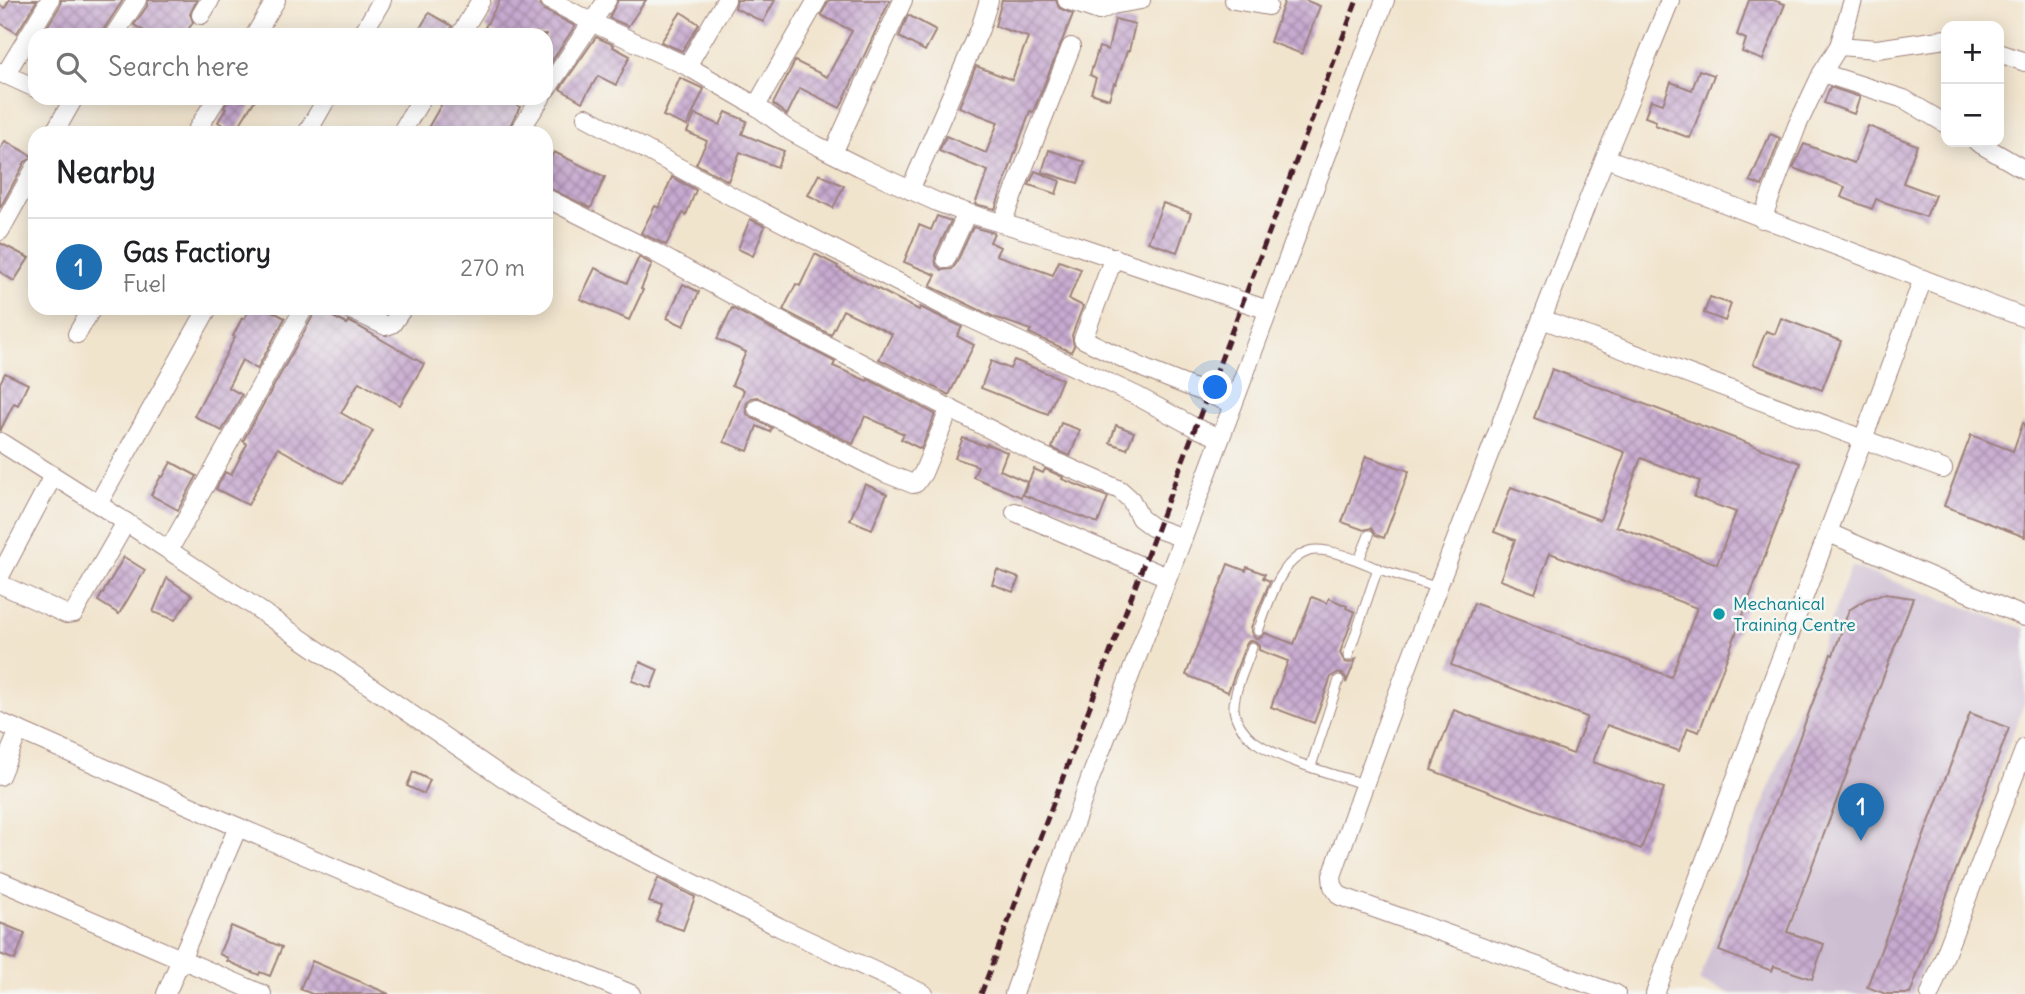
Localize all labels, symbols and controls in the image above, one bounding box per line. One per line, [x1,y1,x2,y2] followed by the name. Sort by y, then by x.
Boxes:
[1941,21,2004,147] map controls
[1941,21,2004,84] button: +
[28,28,553,105] search box
[52,48,90,86] icon: search
[108,50,249,83] text: Search here
[1941,84,2004,147] button: −
[56,153,156,191] text: Nearby
[123,236,271,269] text: Gas Factiory
[74,253,84,282] text: 1
[460,253,525,282] text: 270 m
[123,269,166,298] text: Fuel
[1198,370,1232,404] your location
[1733,592,1856,636] place label: Mechanical Training Centre
[1711,606,1727,622] marker: Mechanical Training Centre
[1838,783,1884,841] pin: 1

